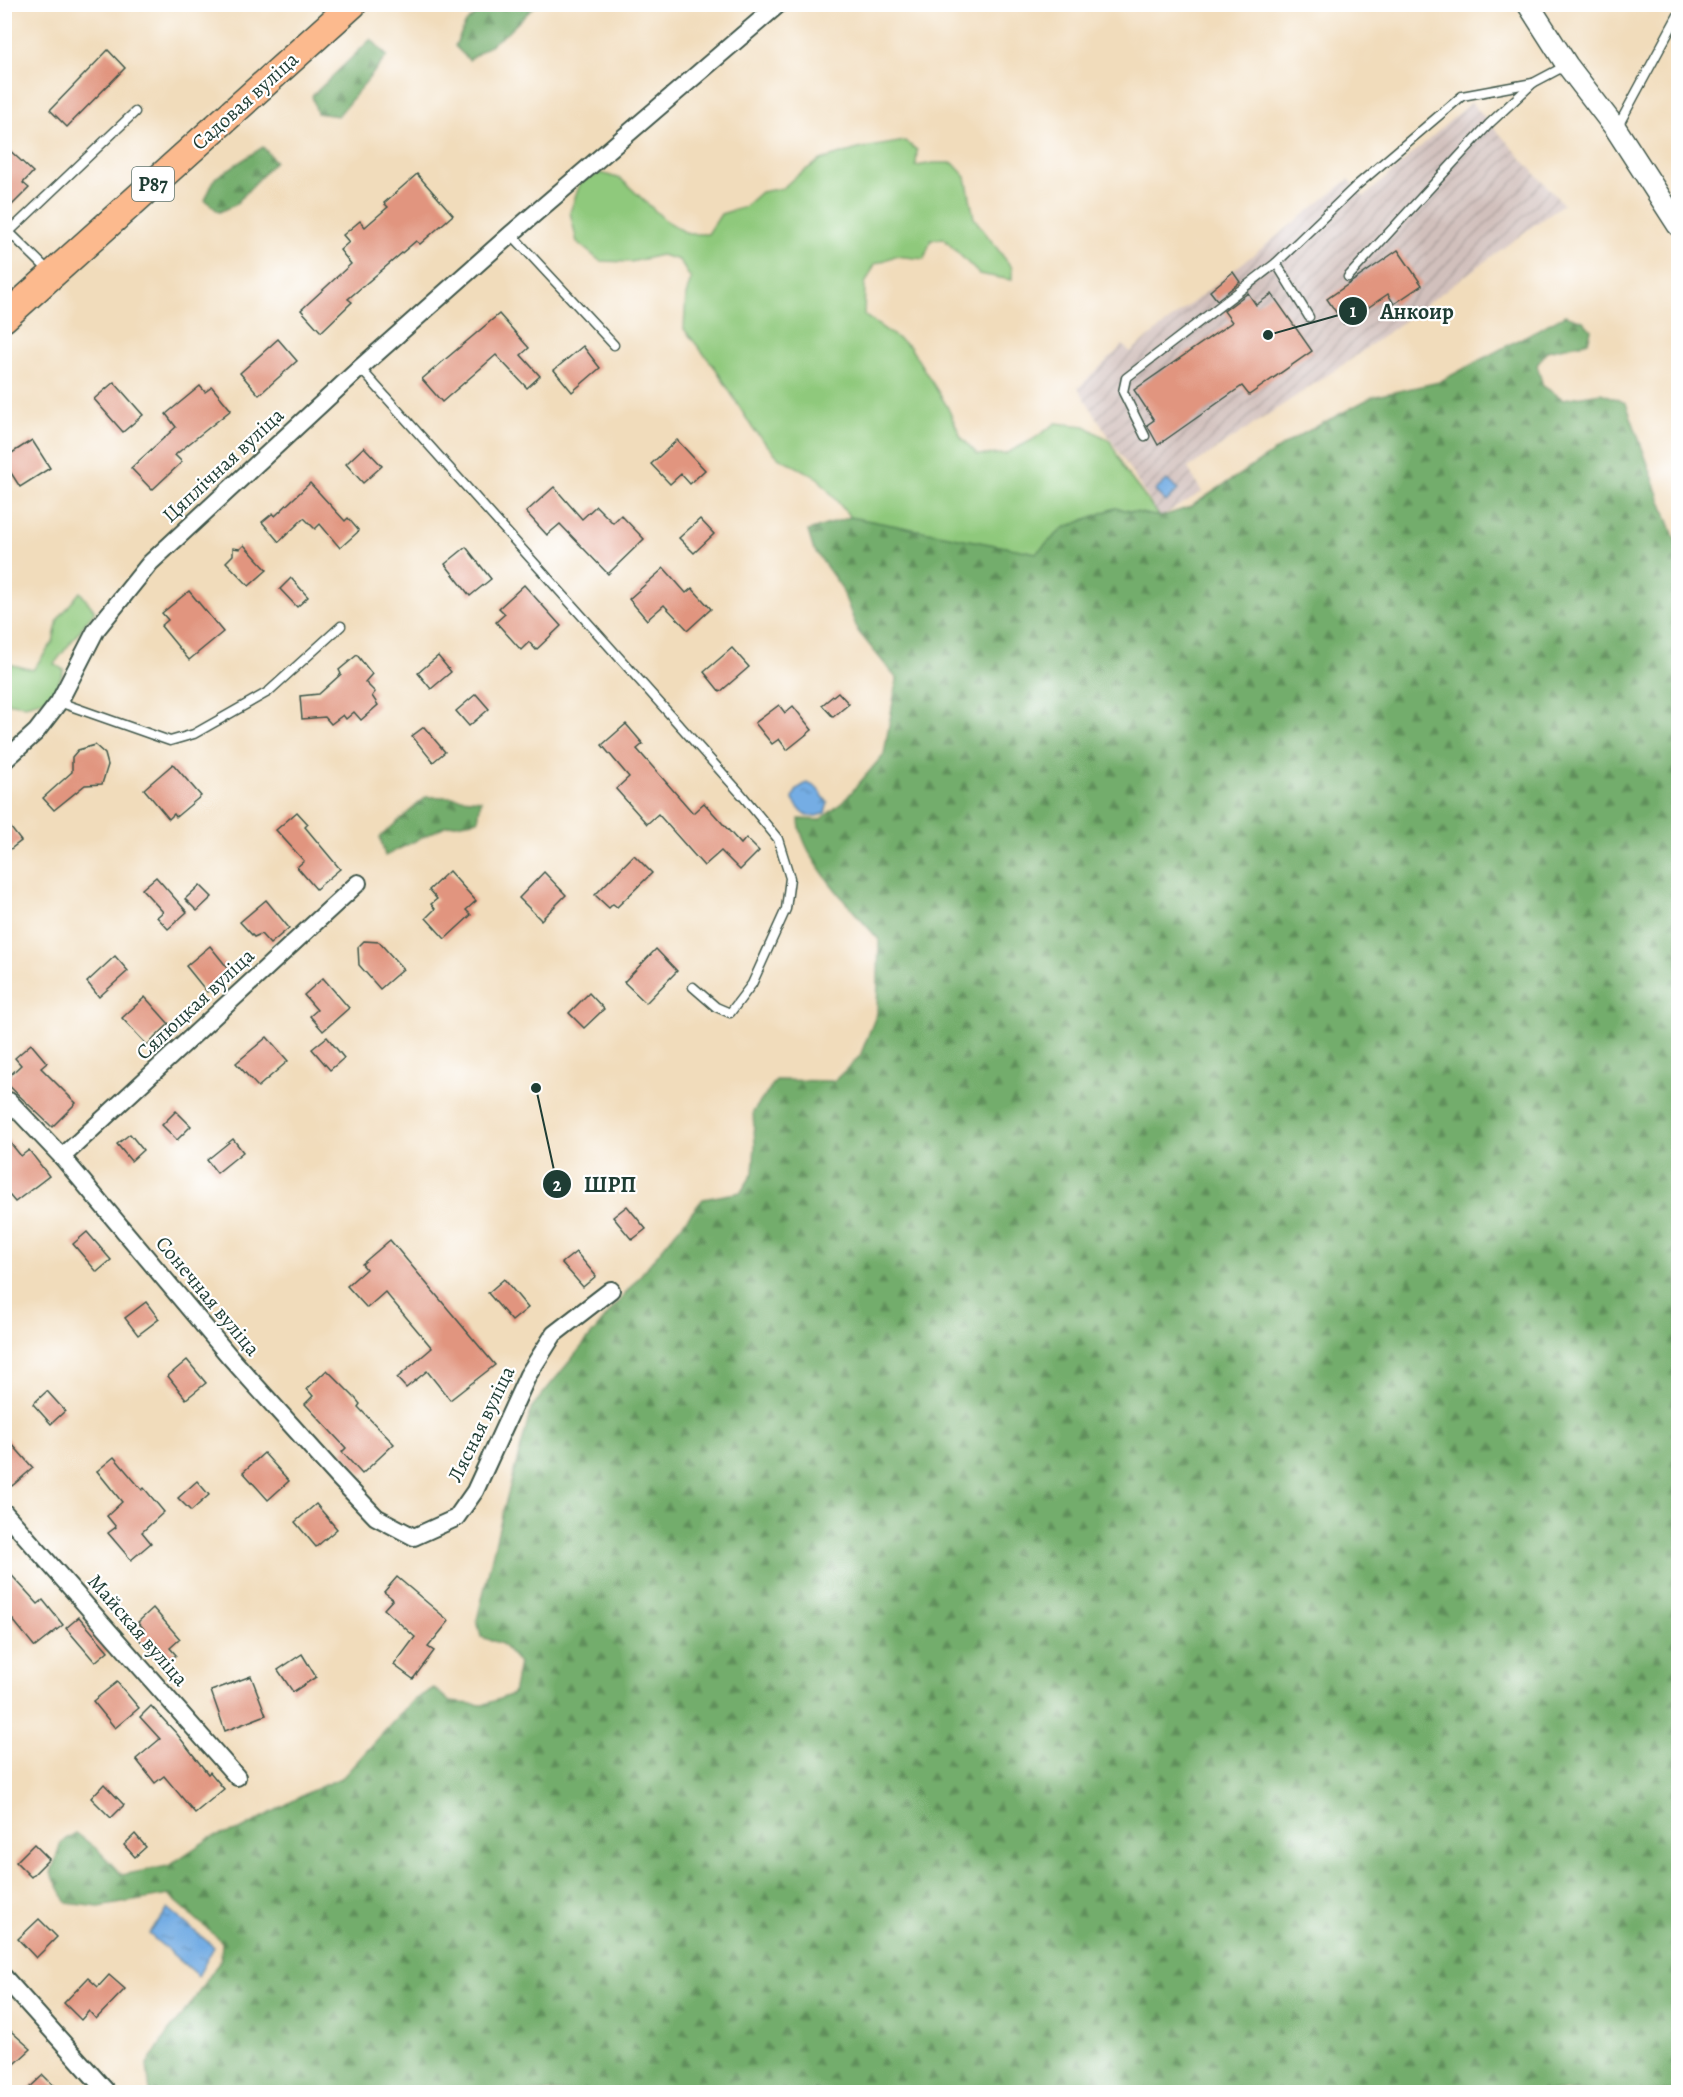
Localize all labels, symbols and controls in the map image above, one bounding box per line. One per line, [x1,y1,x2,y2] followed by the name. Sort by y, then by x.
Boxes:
[185,45,305,157] street label: Садовая вуліца
[132,167,174,201] road number: Р87
[1338,291,1466,331] callout: Анкоир
[1379,297,1454,327] text: Анкоир
[1350,299,1357,323] text: 1
[156,401,290,529] street label: Цяплічная вуліца
[130,942,261,1066] street label: Сялюцкая вуліца
[542,1164,648,1204] callout: ШРП
[584,1170,636,1200] text: ШРП
[553,1173,562,1197] text: 2
[150,1230,267,1362] street label: Сонечная вуліца
[441,1361,521,1487] street label: Лясная вуліца
[81,1568,195,1692] street label: Майская вуліца

